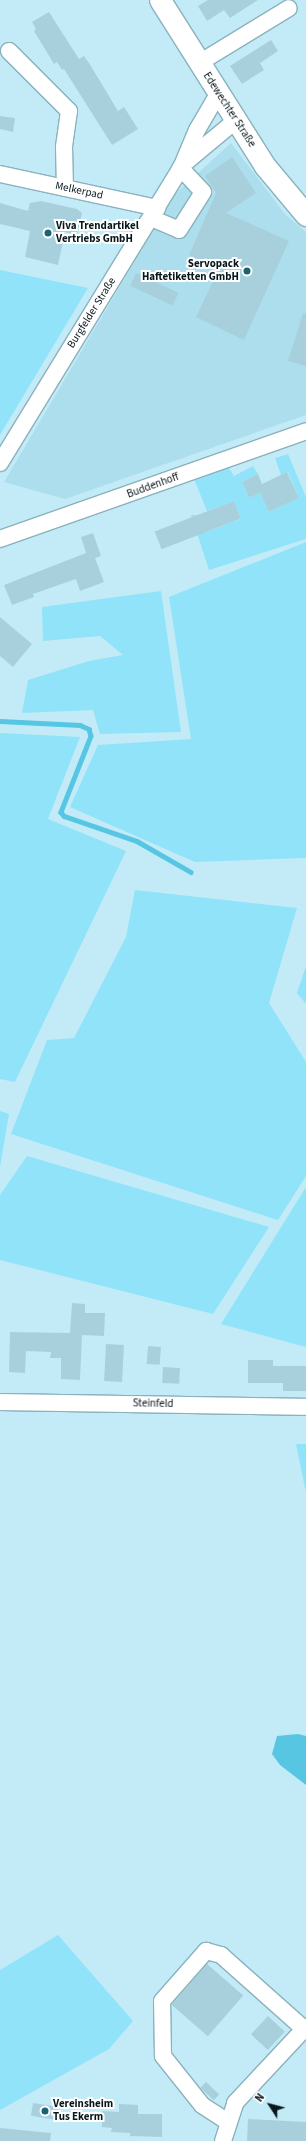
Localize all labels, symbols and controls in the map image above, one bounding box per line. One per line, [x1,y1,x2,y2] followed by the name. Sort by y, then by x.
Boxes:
[200,70,258,150] street label: Edewechter Straße
[54,180,104,202] street label: Melkerpad
[56,220,139,246] place label: Viva Trendartikel Vertriebs GmbH
[43,228,53,238] marker: Viva Trendartikel Vertriebs GmbH
[142,258,239,284] place label: Servopack Haftetiketten GmbH
[242,266,252,276] marker: Servopack Haftetiketten GmbH
[65,275,119,351] street label: Burgfelder Straße
[125,470,181,502] street label: Buddenhoff
[132,1397,174,1411] street label: Steinfeld
[250,2085,290,2125] north arrow
[252,2090,268,2105] text: N
[53,2098,113,2124] place label: Vereinsheim Tus Ekerm
[40,2106,50,2116] marker: Vereinsheim Tus Ekerm

